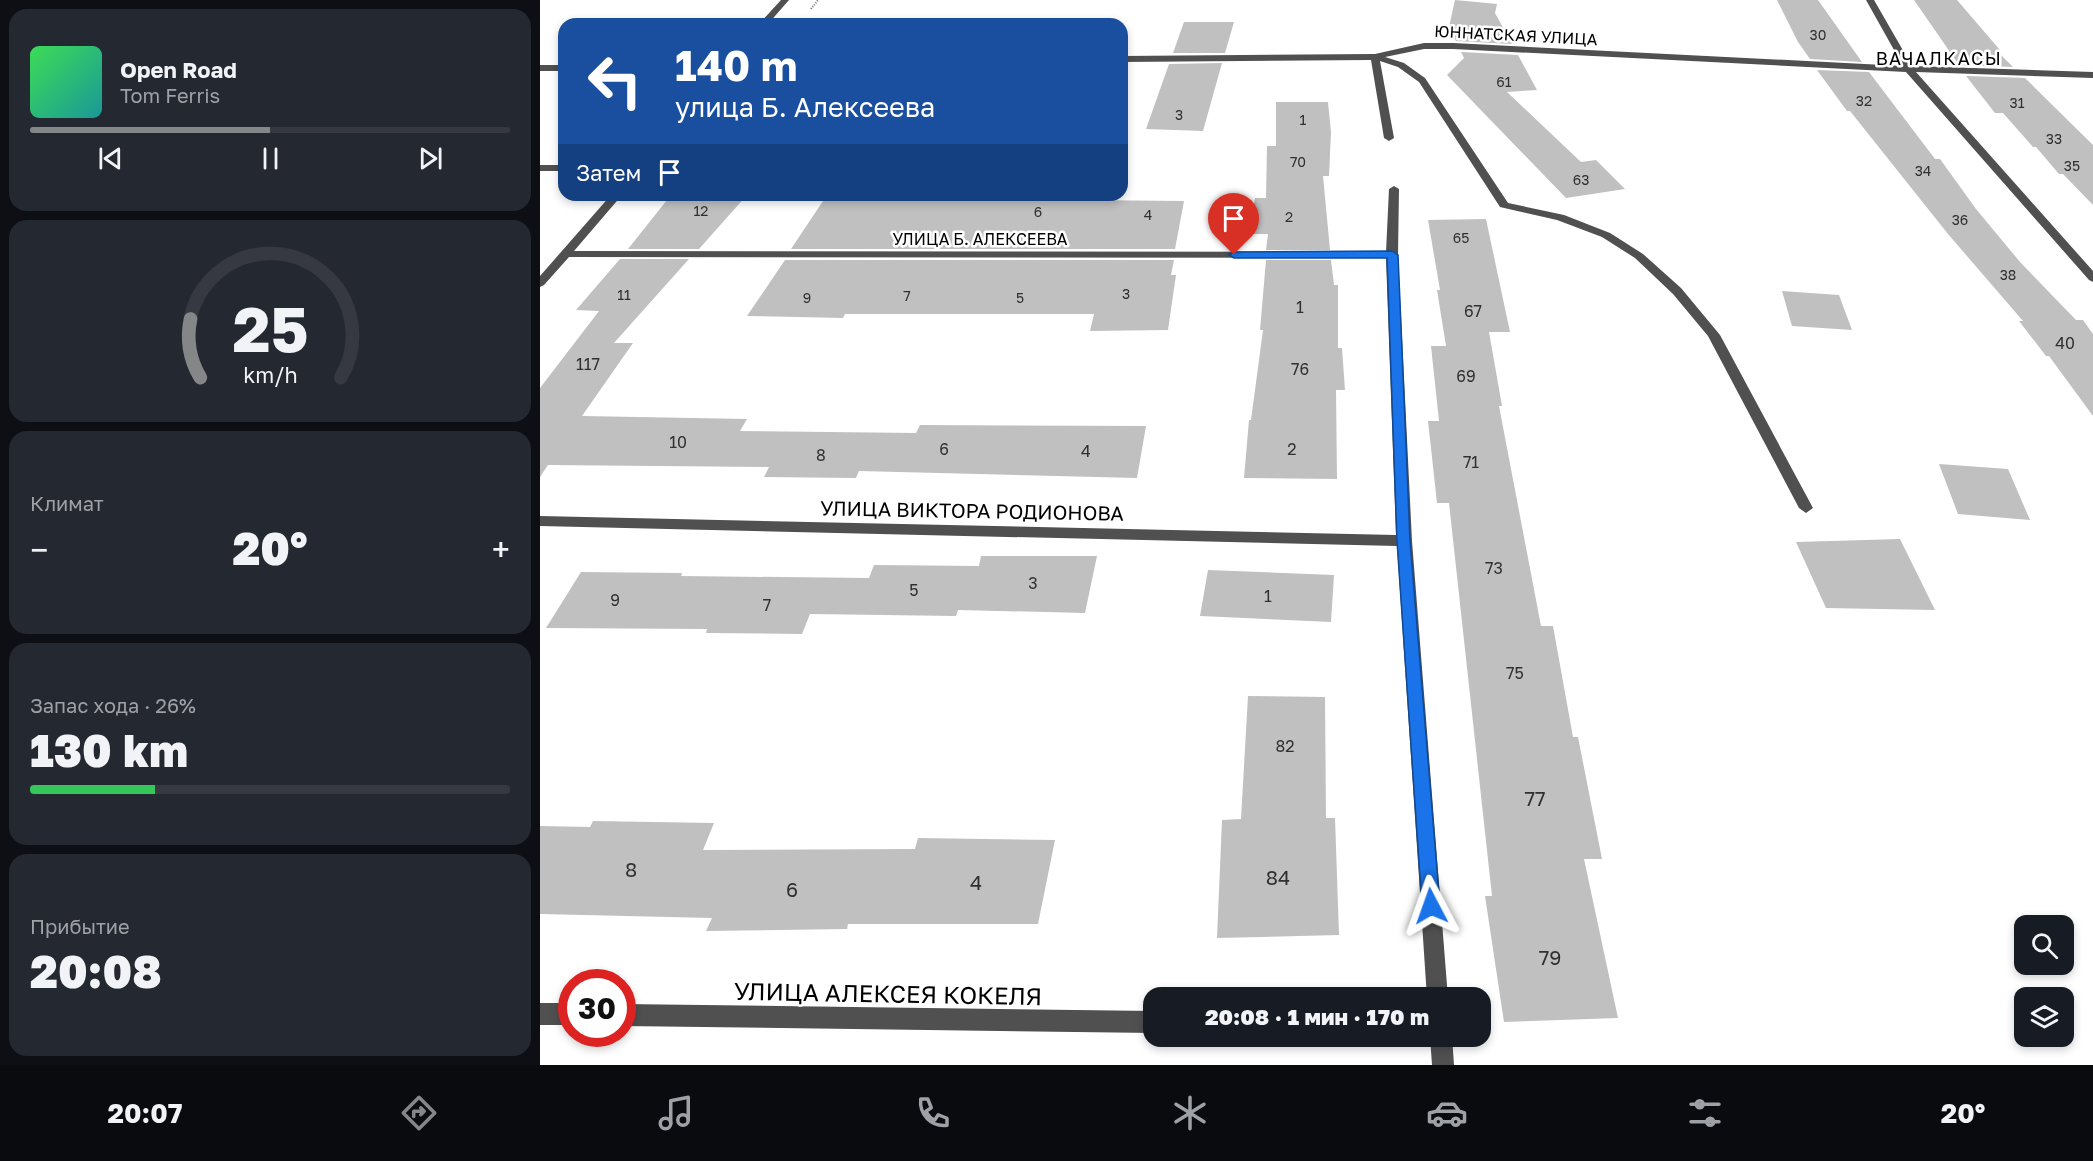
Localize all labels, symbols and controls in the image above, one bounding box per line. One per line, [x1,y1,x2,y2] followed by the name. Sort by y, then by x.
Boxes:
[1434,21,1598,49] street label: ЮННАТСКАЯ УЛИЦА
[1810,26,1826,43] house number: 30
[675,40,797,90] text: 140 m
[576,42,654,120] icon: left
[1876,47,2002,69] district label: ВАЧАЛКАСЫ
[120,56,237,83] text: Open Road
[1496,73,1512,90] house number: 61
[120,83,220,107] text: Tom Ferris
[675,91,935,123] text: улица Б. Алексеева
[1856,92,1872,109] house number: 32
[2010,94,2025,111] house number: 31
[1175,106,1183,123] house number: 3
[1300,111,1307,128] house number: 1
[2046,130,2062,147] house number: 33
[94,142,127,175] icon: previous
[254,142,287,175] icon: pause
[414,142,447,175] icon: next
[1290,153,1306,170] house number: 70
[653,156,686,189] icon: arrive
[2064,157,2080,174] house number: 35
[576,159,641,186] text: Затем
[1915,162,1931,179] house number: 34
[1573,171,1589,188] house number: 63
[1208,193,1259,255] pin
[694,202,708,219] house number: 12
[1217,202,1250,235] icon: arrive
[1034,203,1042,220] house number: 6
[1144,206,1152,223] house number: 4
[1285,208,1293,225] house number: 2
[1952,211,1968,228] house number: 36
[893,229,1068,249] street label: УЛИЦА Б. АЛЕКСЕЕВА
[1453,229,1469,246] house number: 65
[2000,266,2016,283] house number: 38
[1122,285,1130,302] house number: 3
[617,286,631,303] house number: 11
[903,287,911,304] house number: 7
[803,289,811,306] house number: 9
[1016,289,1024,306] house number: 5
[232,291,308,366] text: 25
[1296,297,1304,317] house number: 1
[1464,301,1482,321] house number: 67
[2055,333,2075,353] house number: 40
[576,354,600,374] house number: 117
[1291,359,1309,379] house number: 76
[243,363,297,389] text: km/h
[1456,366,1476,386] house number: 69
[669,432,687,452] house number: 10
[939,439,949,459] house number: 6
[1287,439,1297,459] house number: 2
[1081,441,1091,461] house number: 4
[816,445,826,465] house number: 8
[1463,452,1479,472] house number: 71
[30,491,104,515] text: Климат
[820,495,1124,525] street label: УЛИЦА ВИКТОРА РОДИОНОВА
[232,521,308,575] text: 20°
[30,530,48,569] text: −
[492,530,510,569] text: +
[1485,558,1503,578] house number: 73
[1028,573,1038,593] house number: 3
[909,580,919,600] house number: 5
[1264,586,1272,606] house number: 1
[610,590,620,610] house number: 9
[763,595,771,615] house number: 7
[1506,663,1524,683] house number: 75
[30,693,196,717] text: Запас хода · 26%
[30,723,188,777] text: 130 km
[1275,736,1295,756] house number: 82
[1524,786,1546,810] house number: 77
[625,857,637,881] house number: 8
[1266,865,1290,889] house number: 84
[970,870,982,894] house number: 4
[1399,874,1463,938] position arrow
[786,877,798,901] house number: 6
[30,914,130,938] text: Прибытие
[2014,915,2074,1047] map controls
[2014,915,2074,975] button: search
[30,944,162,998] text: 20:08
[1539,945,1561,969] house number: 79
[558,969,636,1047] speed limit sign: 30
[734,976,1042,1010] street label: УЛИЦА АЛЕКСЕЯ КОКЕЛЯ
[2014,987,2074,1047] button: layers
[1205,1003,1429,1030] text: 20:08 · 1 мин · 170 m
[398,1092,440,1134] icon: directions
[655,1092,697,1134] icon: music
[912,1092,954,1134] icon: phone
[1169,1092,1211,1134] icon: climate
[1426,1092,1468,1134] icon: car
[1684,1092,1726,1134] icon: filters
[108,1097,183,1129] text: 20:07
[1941,1097,1985,1129] text: 20°

